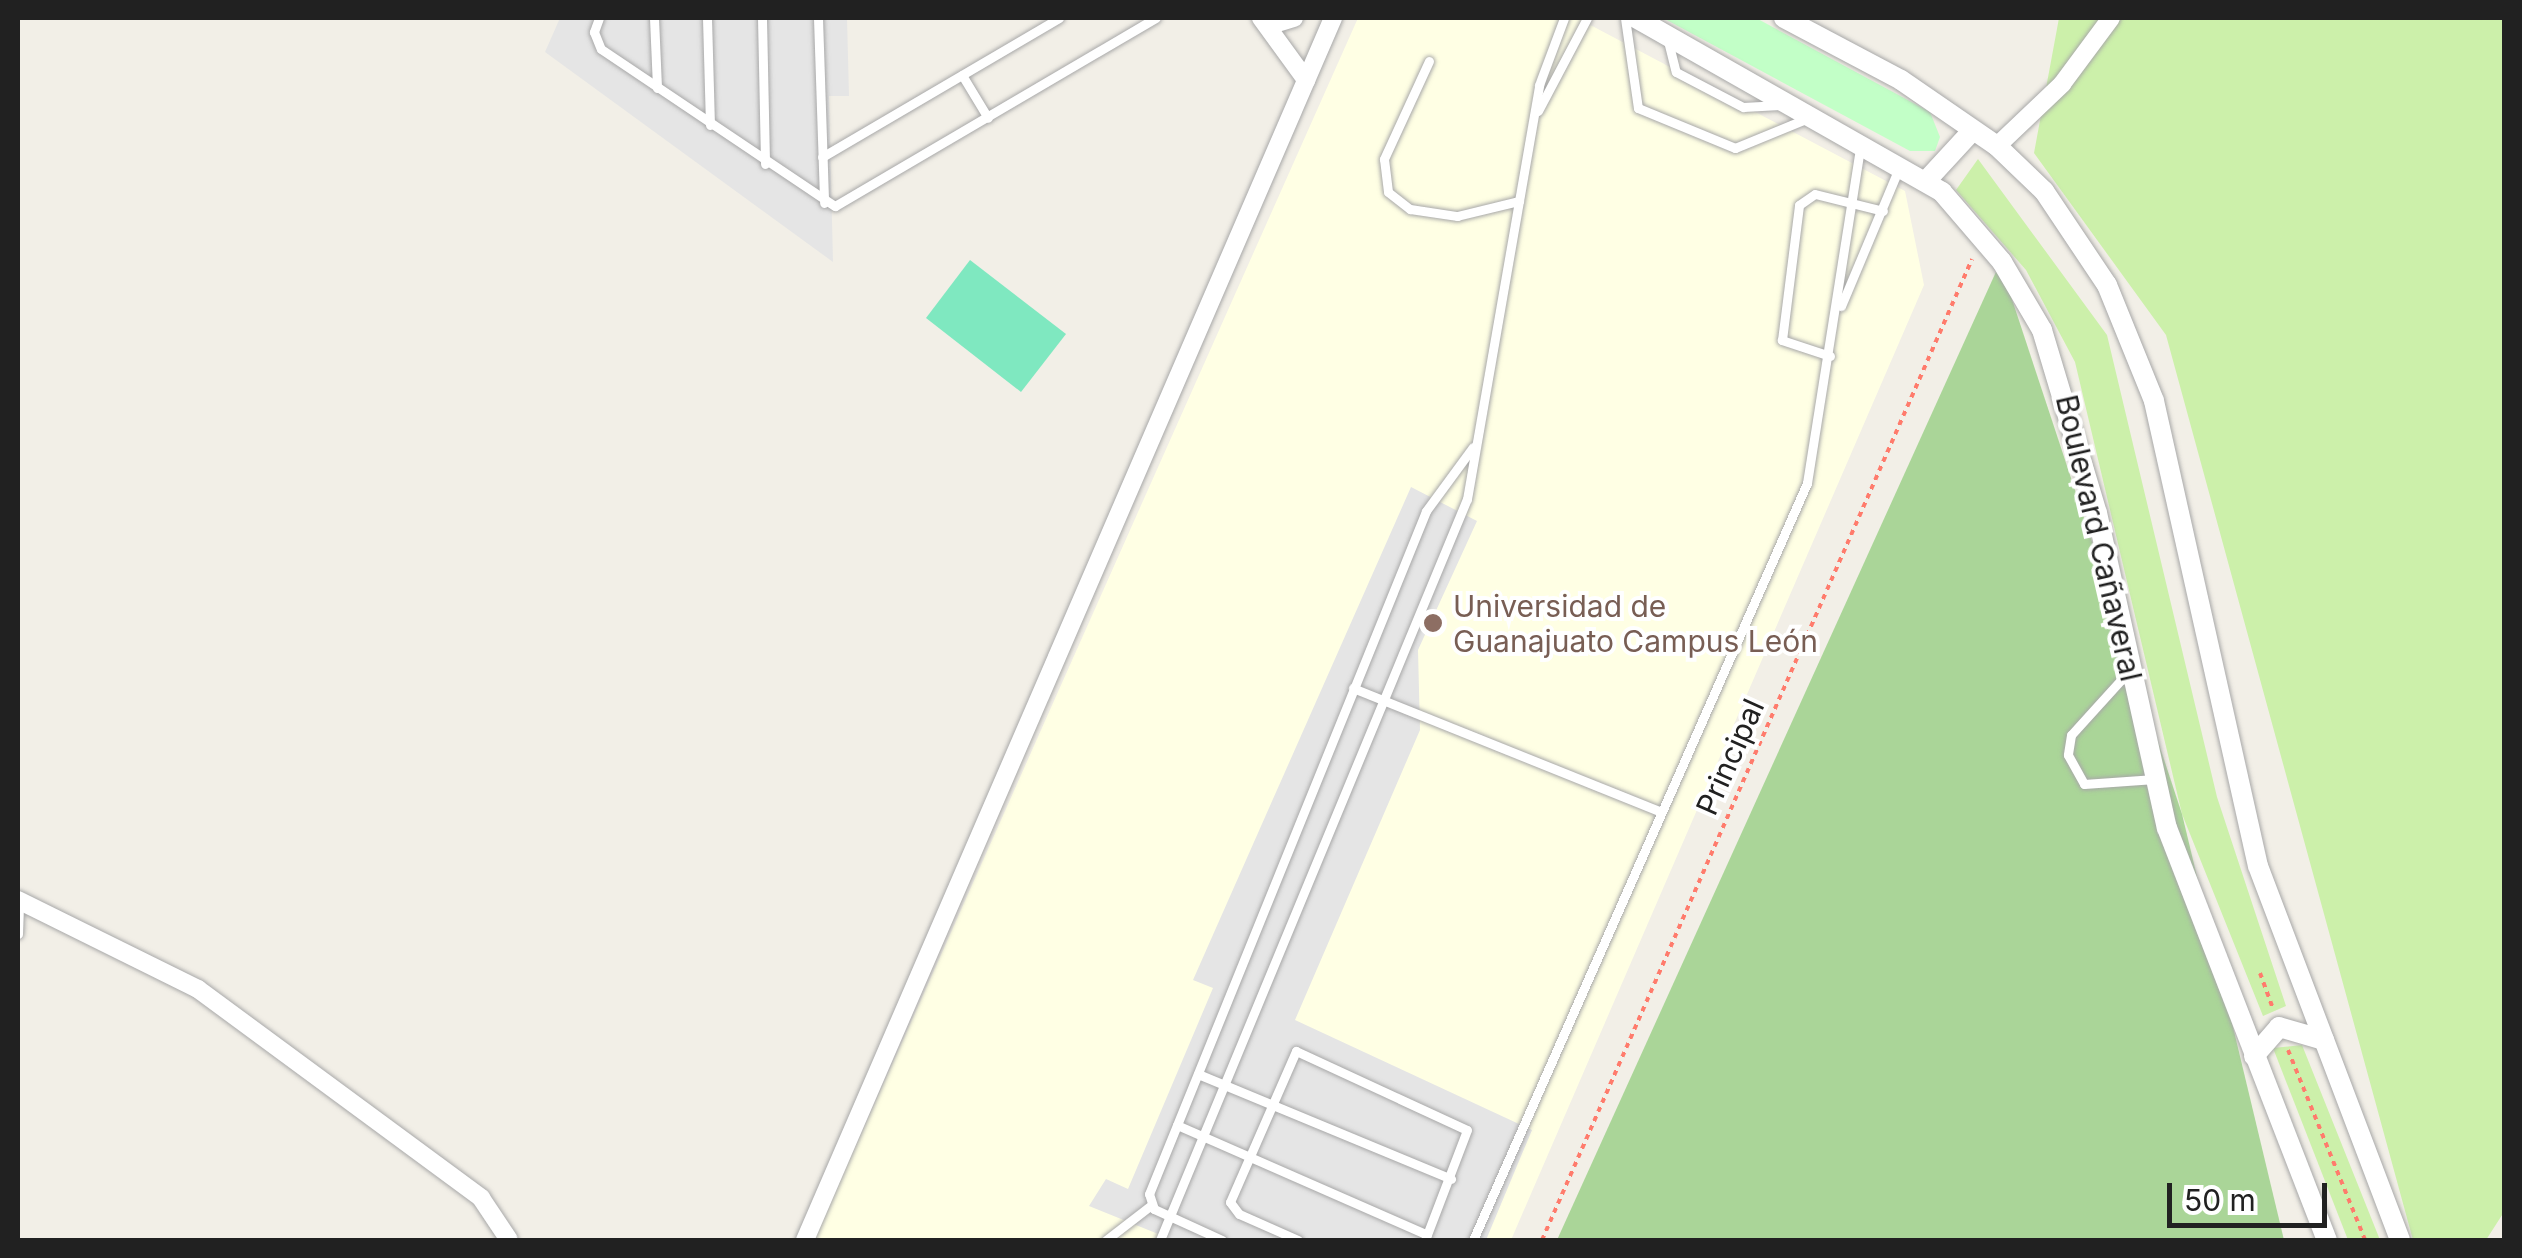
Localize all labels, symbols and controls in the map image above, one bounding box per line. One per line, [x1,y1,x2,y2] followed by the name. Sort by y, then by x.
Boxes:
[2049,391,2149,685] street label: Boulevard Cañaveral
[1453,588,1818,658] place label: Universidad de Guanajuato Campus León
[1422,612,1444,634] marker: Universidad de Guanajuato Campus León
[1689,693,1771,821] street label: Principal
[2172,1163,2332,1225] scale bar
[2184,1182,2256,1218] text: 50 m

